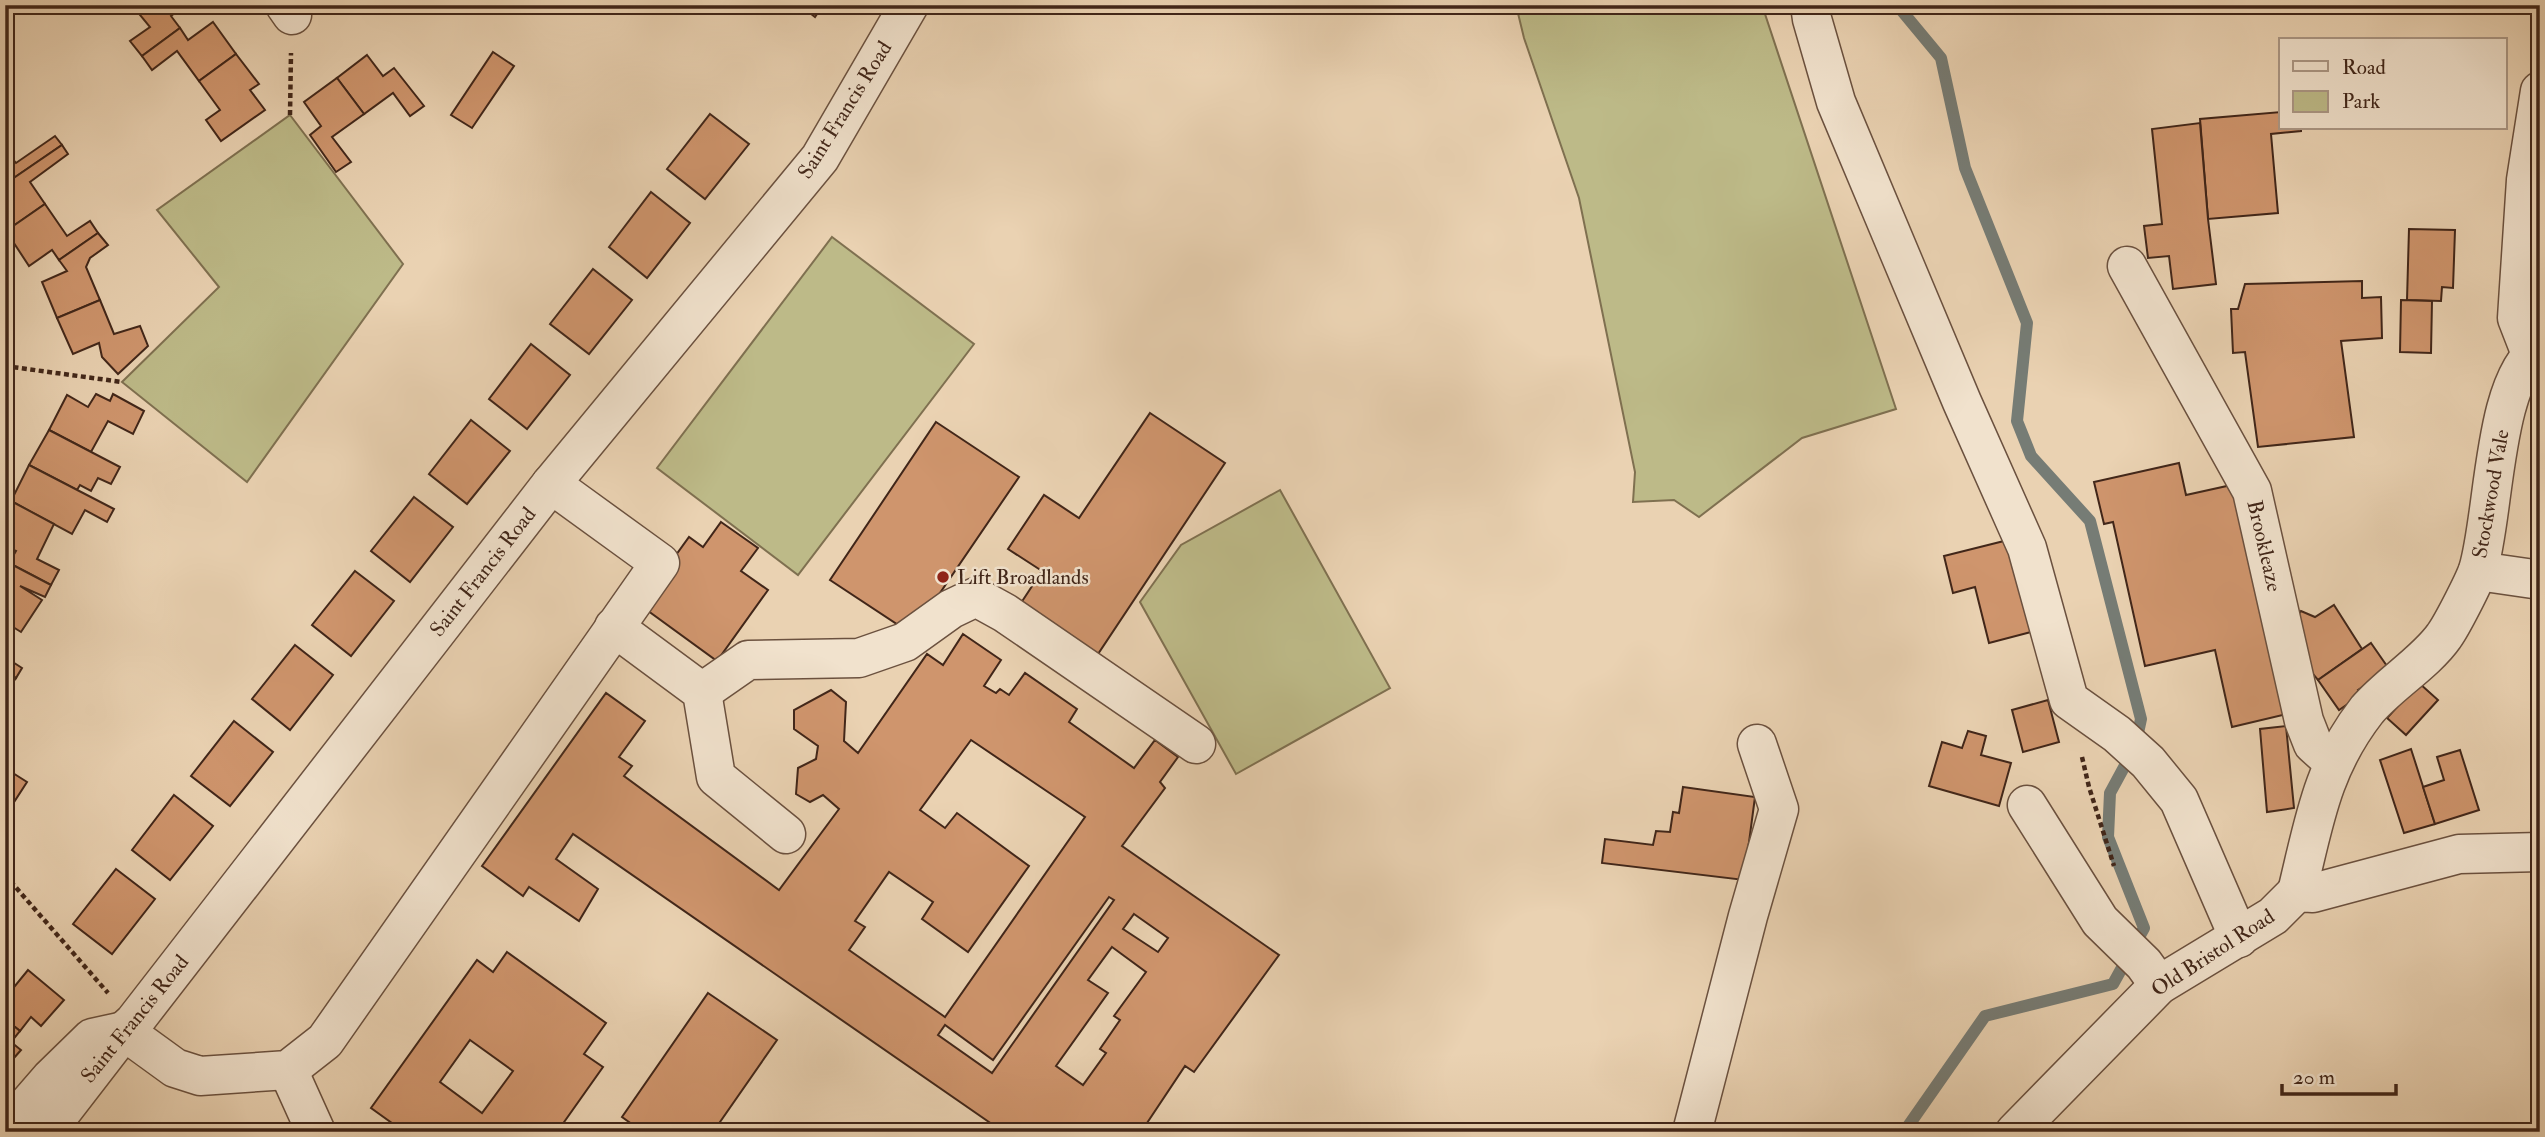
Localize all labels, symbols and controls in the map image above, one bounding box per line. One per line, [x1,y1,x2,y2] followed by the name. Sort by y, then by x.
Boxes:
[792,36,898,184] street label: Saint Francis Road
[2279,38,2506,130] legend
[2342,54,2387,81] text: Road
[2342,88,2380,115] text: Park
[2466,427,2516,561] street label: Stockwood Vale
[2240,498,2288,595] street label: Brookleaze
[424,501,542,642] street label: Saint Francis Road
[957,564,1089,591] place label: Lift Broadlands
[935,569,951,585] marker: Lift Broadlands
[2146,903,2280,1003] street label: Old Bristol Road
[75,949,195,1089] street label: Saint Francis Road
[2282,1053,2396,1097] scale bar
[2293,1064,2335,1091] text: 20 m

